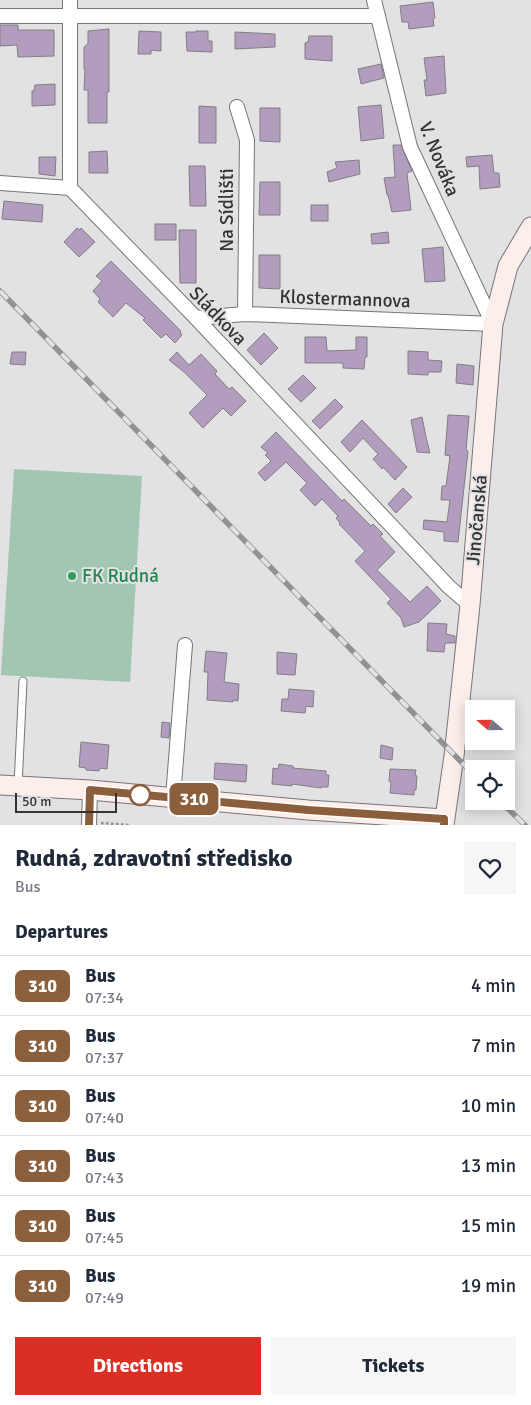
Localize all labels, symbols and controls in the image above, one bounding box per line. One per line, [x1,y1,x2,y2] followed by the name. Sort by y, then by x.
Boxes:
[413,118,465,200] street label: V. Nováka
[215,168,239,252] street label: Na Sídlišti
[184,281,252,351] street label: Sládkova
[279,285,411,313] street label: Klostermannova
[461,474,493,566] street label: Jinočanská
[82,564,159,588] place label: FK Rudná
[66,570,78,582] marker: FK Rudná
[465,700,515,750] north arrow
[465,700,515,810] map controls
[465,760,515,810] button: locate
[165,783,223,815] line badge: 310
[129,784,151,806] unlabelled marker
[179,788,209,810] text: 310
[15,790,118,813] scale bar
[22,793,51,810] text: 50 m
[464,842,516,894] button: heart
[15,843,293,873] text: Rudná, zdravotní středisko
[15,877,40,897] text: Bus
[15,920,108,944] text: Departures
[85,964,116,988] text: Bus
[471,974,516,998] text: 4 min
[28,975,57,997] text: 310
[85,988,124,1008] text: 07:34
[85,1024,116,1048] text: Bus
[471,1034,516,1058] text: 7 min
[28,1035,57,1057] text: 310
[85,1048,124,1068] text: 07:37
[85,1084,116,1108] text: Bus
[461,1094,516,1118] text: 10 min
[28,1095,57,1117] text: 310
[85,1108,124,1128] text: 07:40
[85,1144,116,1168] text: Bus
[461,1154,516,1178] text: 13 min
[28,1155,57,1177] text: 310
[85,1168,124,1188] text: 07:43
[85,1204,116,1228] text: Bus
[461,1214,516,1238] text: 15 min
[28,1215,57,1237] text: 310
[85,1228,124,1248] text: 07:45
[85,1264,116,1288] text: Bus
[461,1274,516,1298] text: 19 min
[28,1275,57,1297] text: 310
[85,1288,124,1308] text: 07:49
[15,1337,261,1395] button: Directions
[271,1337,516,1395] button: Tickets

